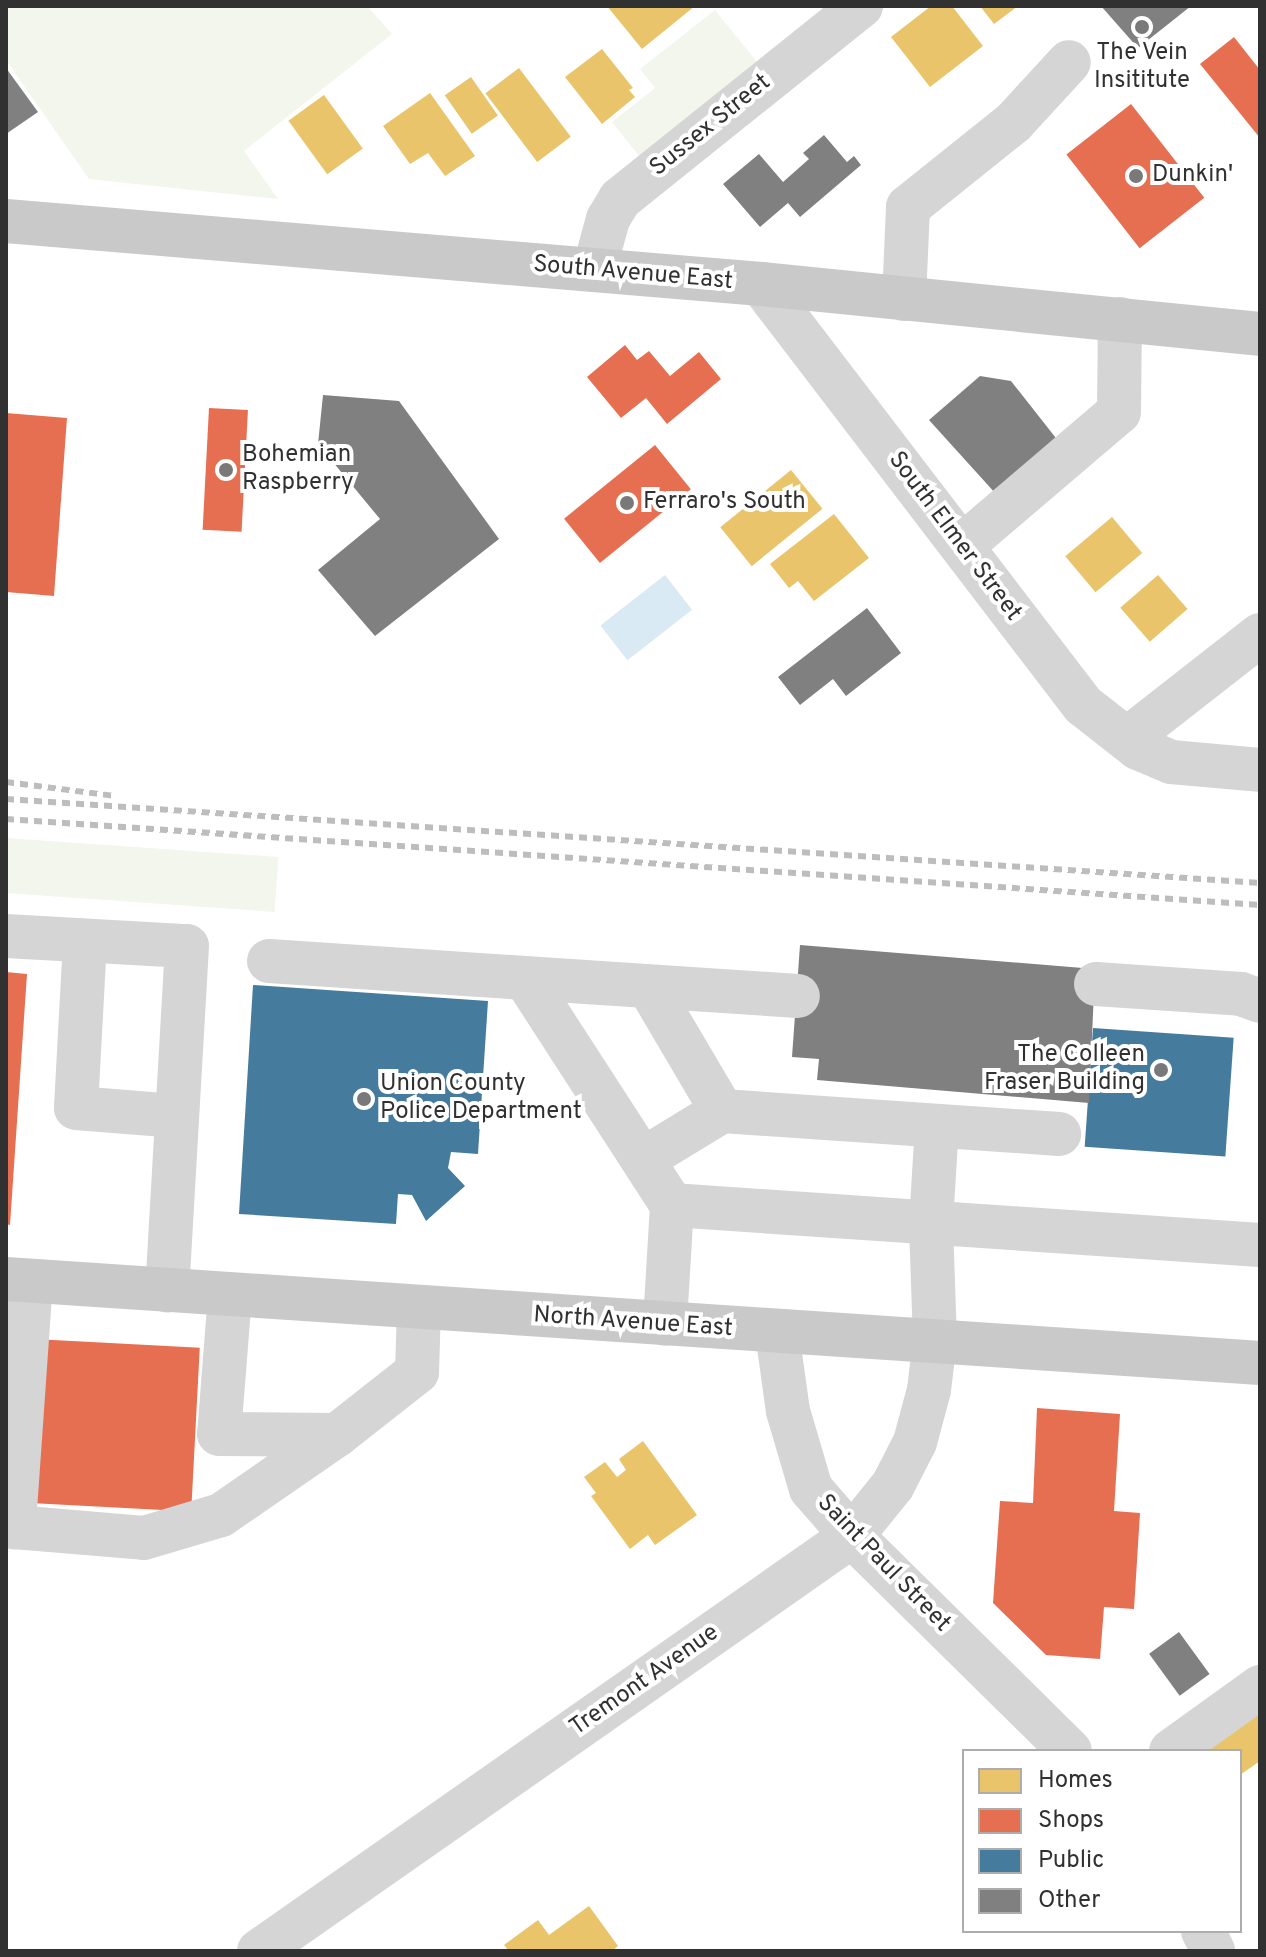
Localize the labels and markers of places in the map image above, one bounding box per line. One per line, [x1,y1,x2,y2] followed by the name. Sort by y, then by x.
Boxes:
[1133,18,1151,36] marker: The Vein Insititute
[1094,40,1190,96] place label: The Vein Insititute
[1152,162,1233,190] place label: Dunkin'
[1127,167,1145,185] marker: Dunkin'
[242,442,354,498] place label: Bohemian Raspberry
[217,461,235,479] marker: Bohemian Raspberry
[643,489,806,517] place label: Ferraro's South
[618,494,636,512] marker: Ferraro's South
[984,1042,1145,1098] place label: The Colleen Fraser Building
[1152,1061,1170,1079] marker: The Colleen Fraser Building
[380,1071,582,1127] place label: Union County Police Department
[355,1090,373,1108] marker: Union County Police Department

